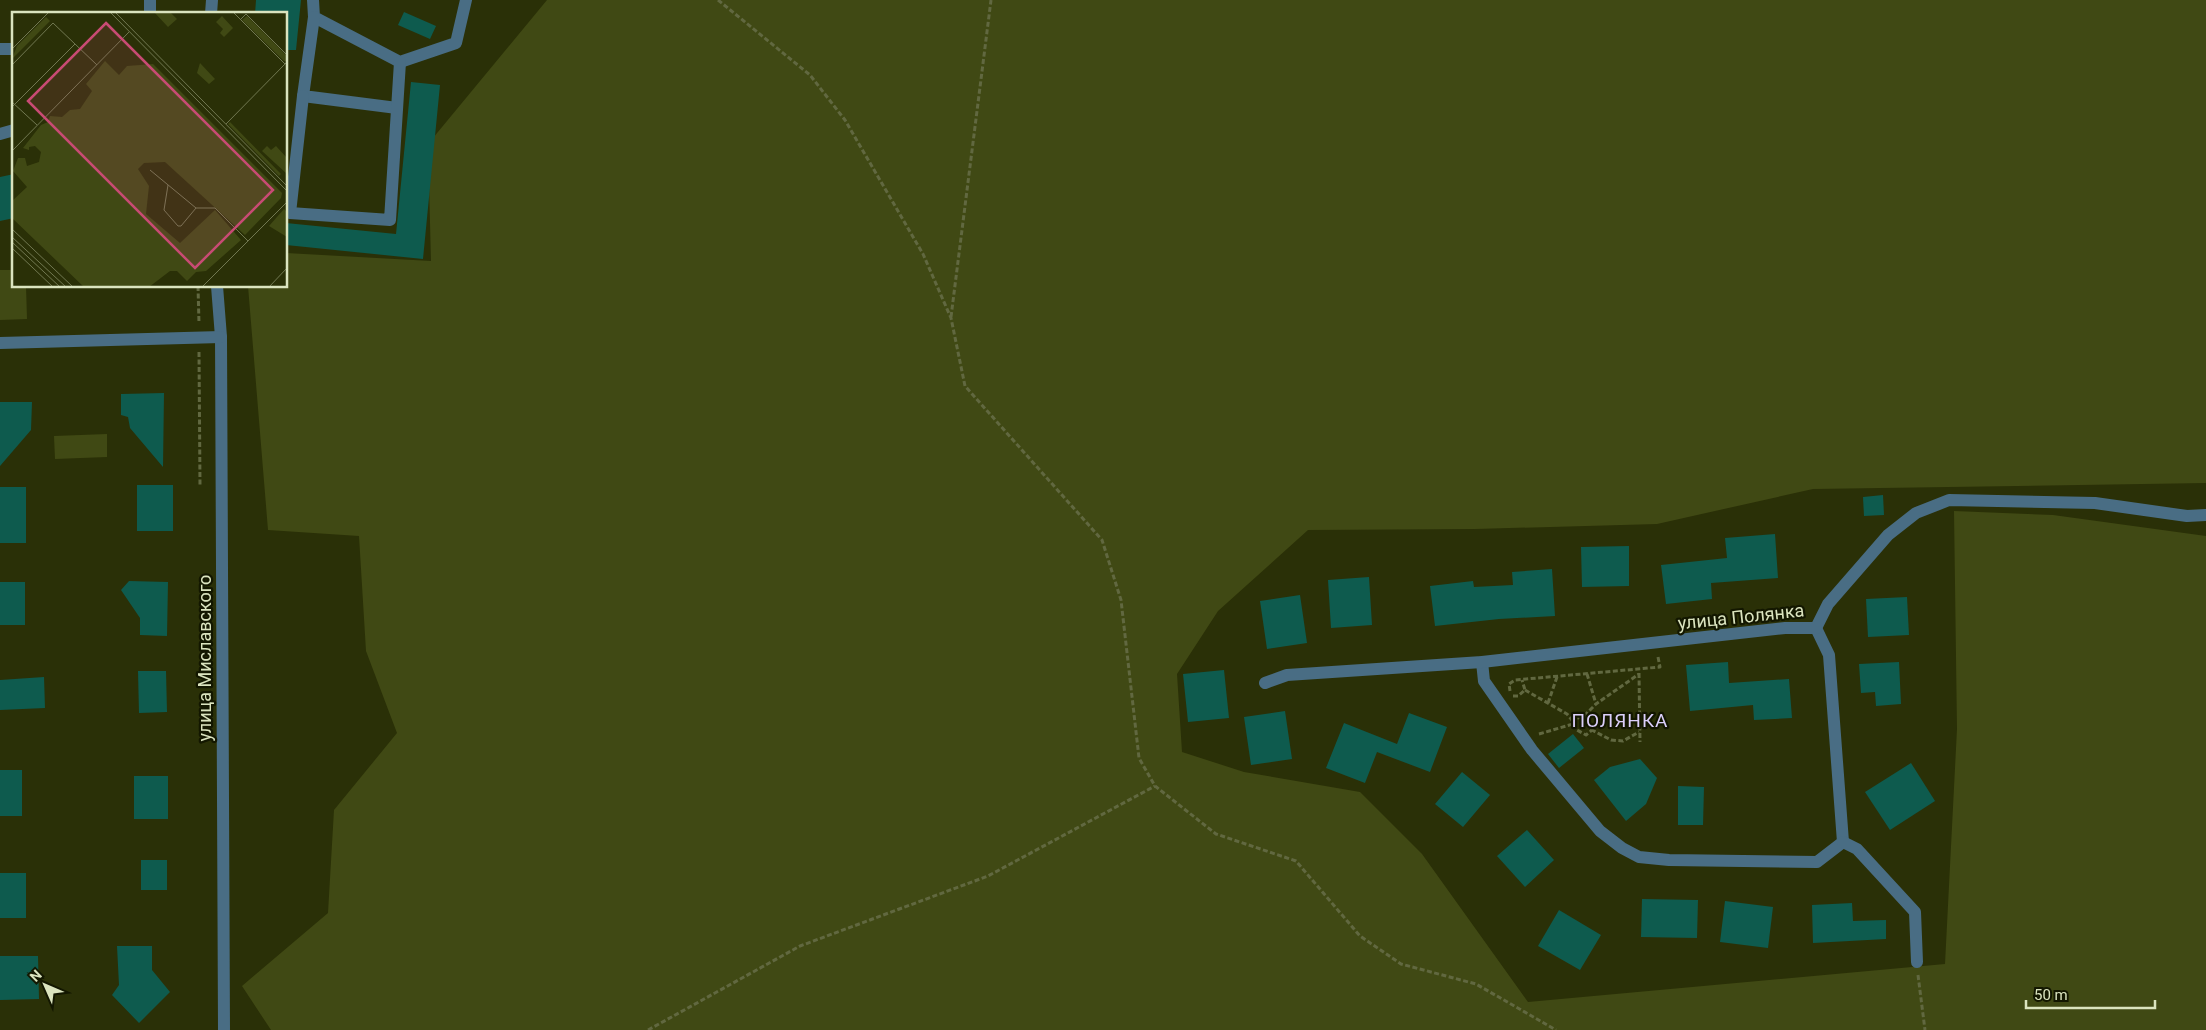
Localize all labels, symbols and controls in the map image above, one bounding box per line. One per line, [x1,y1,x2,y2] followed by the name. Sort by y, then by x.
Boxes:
[12,12,288,288] inset map
[194,575,215,741] street label: улица Миславского
[1677,599,1805,634] street label: улица Полянка
[1571,709,1669,732] district label: ПОЛЯНКА
[20,960,70,1010] north arrow
[27,967,45,985] text: N
[2026,978,2155,1010] scale bar
[2034,986,2068,1004] text: 50 m

